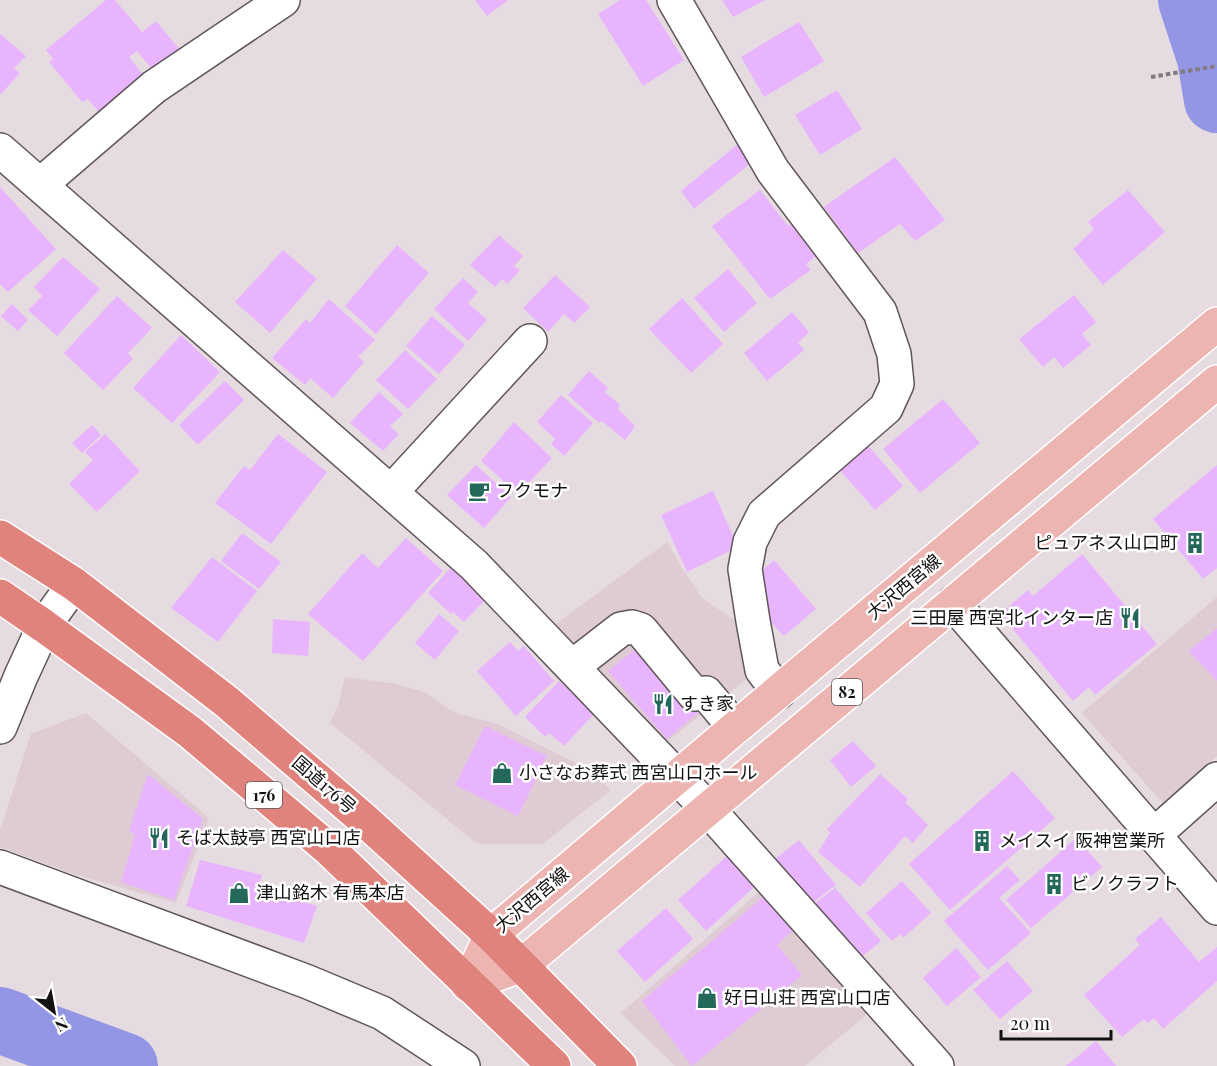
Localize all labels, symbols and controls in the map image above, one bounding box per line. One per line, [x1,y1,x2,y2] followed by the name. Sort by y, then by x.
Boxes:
[496,478,568,502] place label: フクモナ
[467,479,491,503] cafe icon: フクモナ
[1034,530,1178,554] place label: ピュアネス山口町
[1183,531,1207,555] building icon: ピュアネス山口町
[861,548,946,624] street label: 大沢西宮線
[911,605,1113,629] place label: 三田屋 西宮北インター店
[1118,606,1142,630] restaurant icon: 三田屋 西宮北インター店
[832,679,862,705] road number: 82
[680,691,734,715] place label: すき家
[651,692,675,716] restaurant icon: すき家
[288,750,362,819] street label: 国道176号
[519,760,757,784] place label: 小さなお葬式 西宮山口ホール
[490,761,514,785] shop icon: 小さなお葬式 西宮山口ホール
[246,782,282,808] road number: 176
[176,825,360,849] place label: そば太鼓亭 西宮山口店
[147,826,171,850] restaurant icon: そば太鼓亭 西宮山口店
[999,828,1165,852] place label: メイスイ 阪神営業所
[970,829,994,853] building icon: メイスイ 阪神営業所
[489,861,574,937] street label: 大沢西宮線
[1071,871,1179,895] place label: ビノクラフト
[1042,872,1066,896] building icon: ビノクラフト
[256,880,404,904] place label: 津山銘木 有馬本店
[227,881,251,905] shop icon: 津山銘木 有馬本店
[24,982,84,1042] north arrow
[724,985,890,1009] place label: 好日山荘 西宮山口店
[695,986,719,1010] shop icon: 好日山荘 西宮山口店
[1001,1003,1110,1041] scale bar
[1010,1011,1050,1035] text: 20 m
[51,1013,72,1037] text: N

